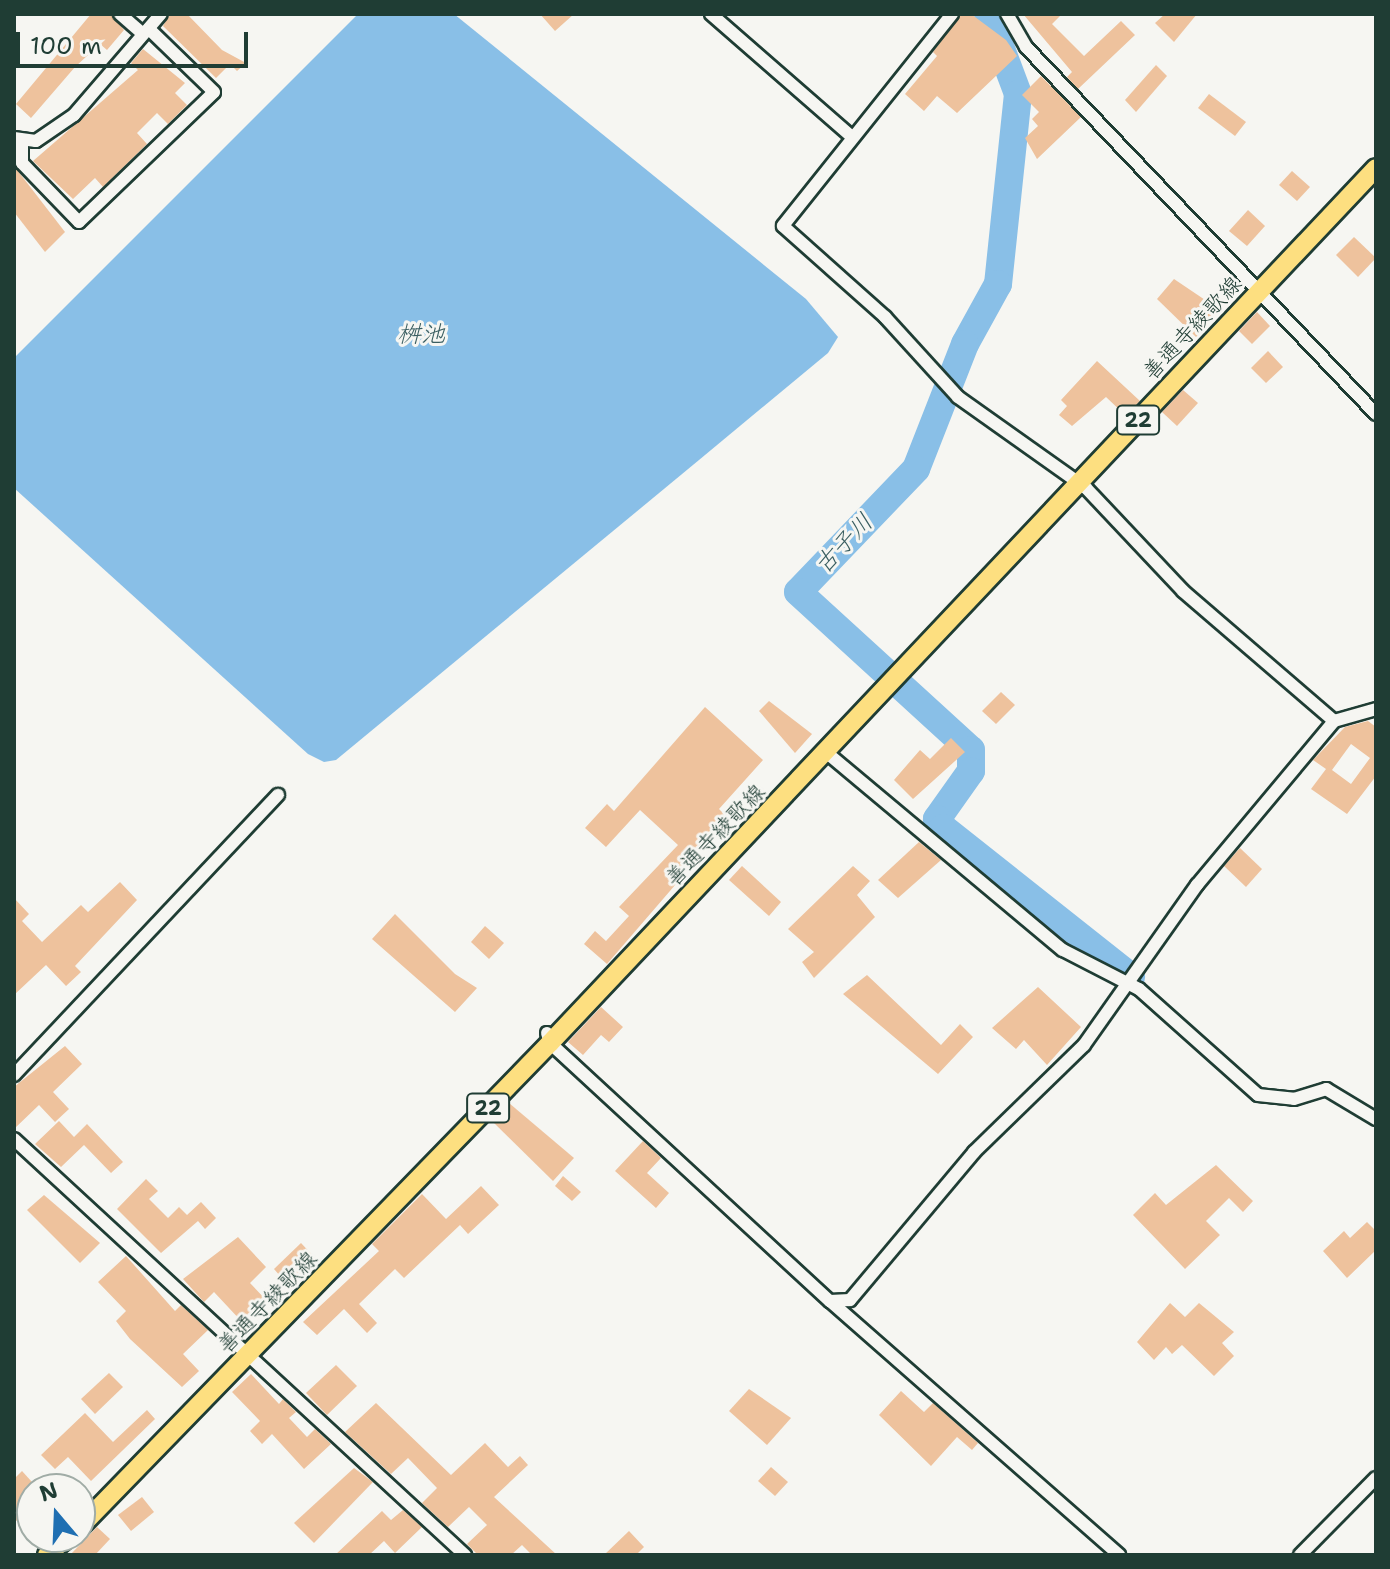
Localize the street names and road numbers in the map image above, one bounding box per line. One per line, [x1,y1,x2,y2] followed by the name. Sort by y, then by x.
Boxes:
[1137,271,1247,385] street label: 善通寺綾歌線
[1116,404,1160,436] road number: 22
[660,778,770,892] street label: 善通寺綾歌線
[466,1092,510,1124] road number: 22
[212,1245,322,1359] street label: 善通寺綾歌線

